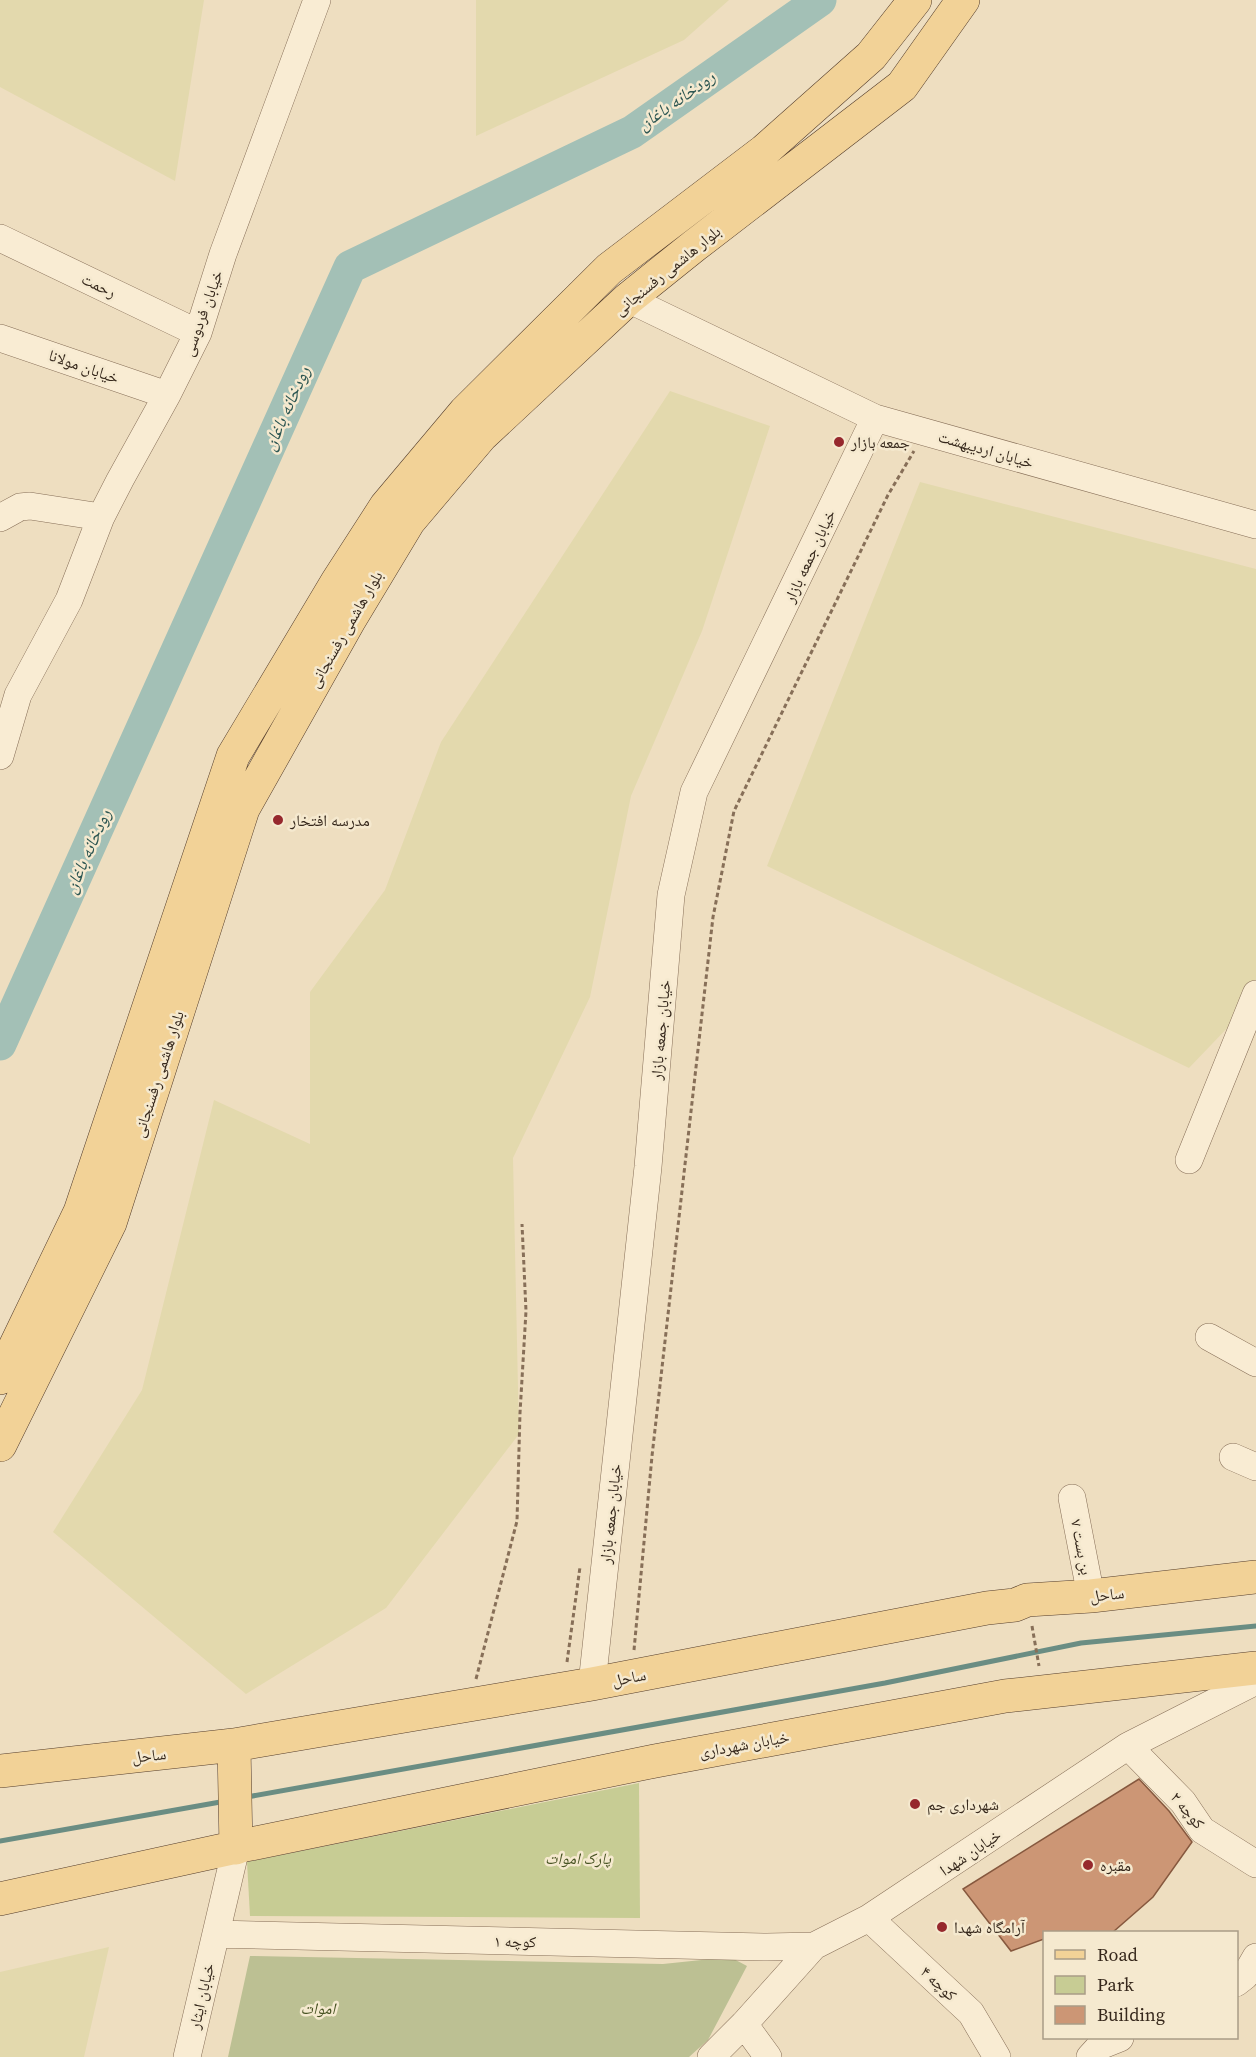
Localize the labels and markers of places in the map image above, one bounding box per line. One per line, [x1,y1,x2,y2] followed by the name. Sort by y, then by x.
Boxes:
[850,431,910,453] place label: جمعه بازار
[832,435,846,449] marker: جمعه بازار
[289,809,370,831] place label: مدرسه افتخار
[271,813,285,827] marker: مدرسه افتخار
[927,1793,999,1815] place label: شهرداری جم
[908,1797,922,1811] marker: شهرداری جم
[1100,1854,1131,1876] place label: مقبره
[1081,1858,1095,1872] marker: مقبره
[954,1916,1026,1938] place label: آرامگاه شهدا
[935,1920,949,1934] marker: آرامگاه شهدا

